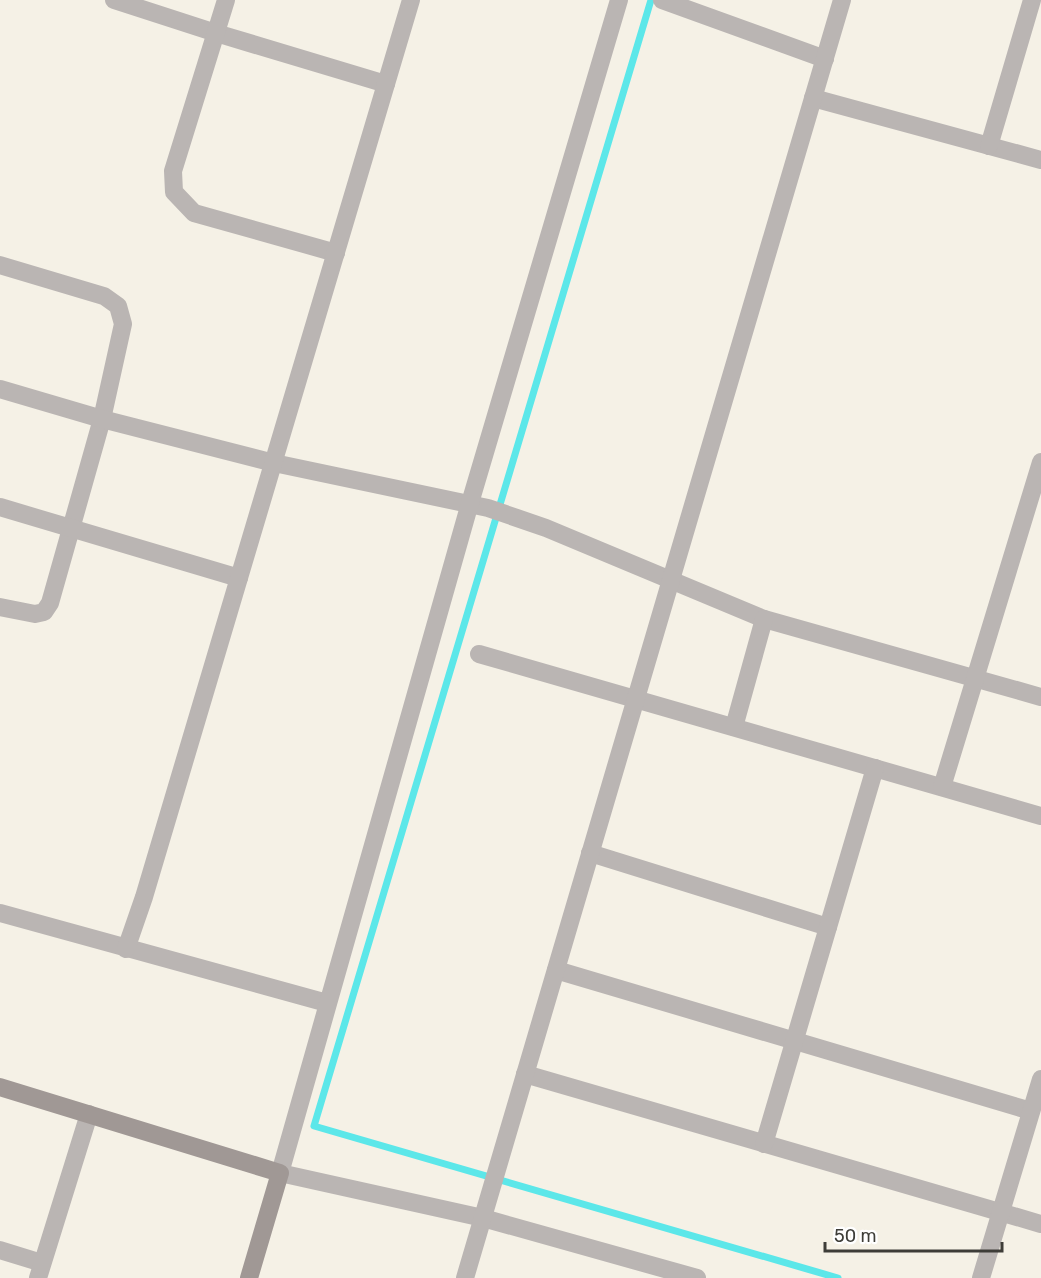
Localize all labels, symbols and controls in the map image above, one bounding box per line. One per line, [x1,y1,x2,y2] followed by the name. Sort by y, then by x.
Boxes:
[825,1215,1002,1253] scale bar
[834,1225,877,1247] text: 50 m

